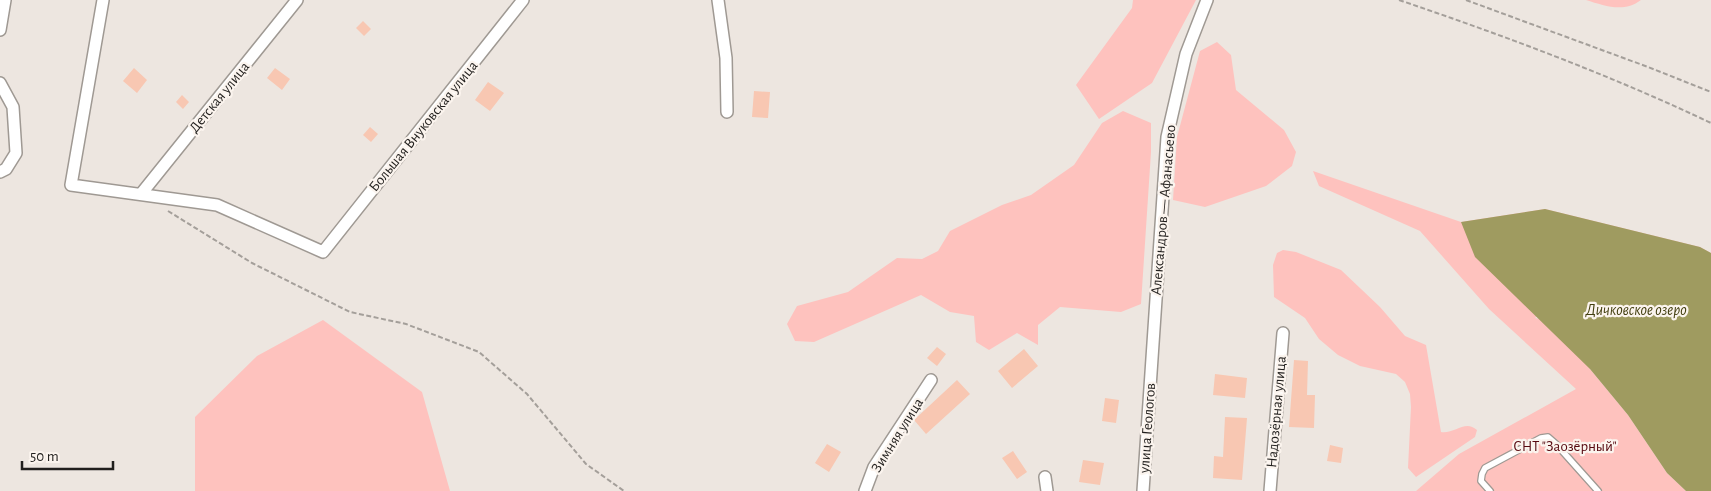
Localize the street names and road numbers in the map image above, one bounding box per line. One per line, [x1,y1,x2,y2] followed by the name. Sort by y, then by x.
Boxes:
[366,58,481,194] street label: Большая Внуковская улица
[186,59,252,136] street label: Детская улица
[1149,124,1178,296] street label: Александров — Афанасьево
[1264,355,1289,469] street label: Надозёрная улица
[1137,382,1158,475] street label: улица Геологов
[869,395,926,475] street label: Зимняя улица

